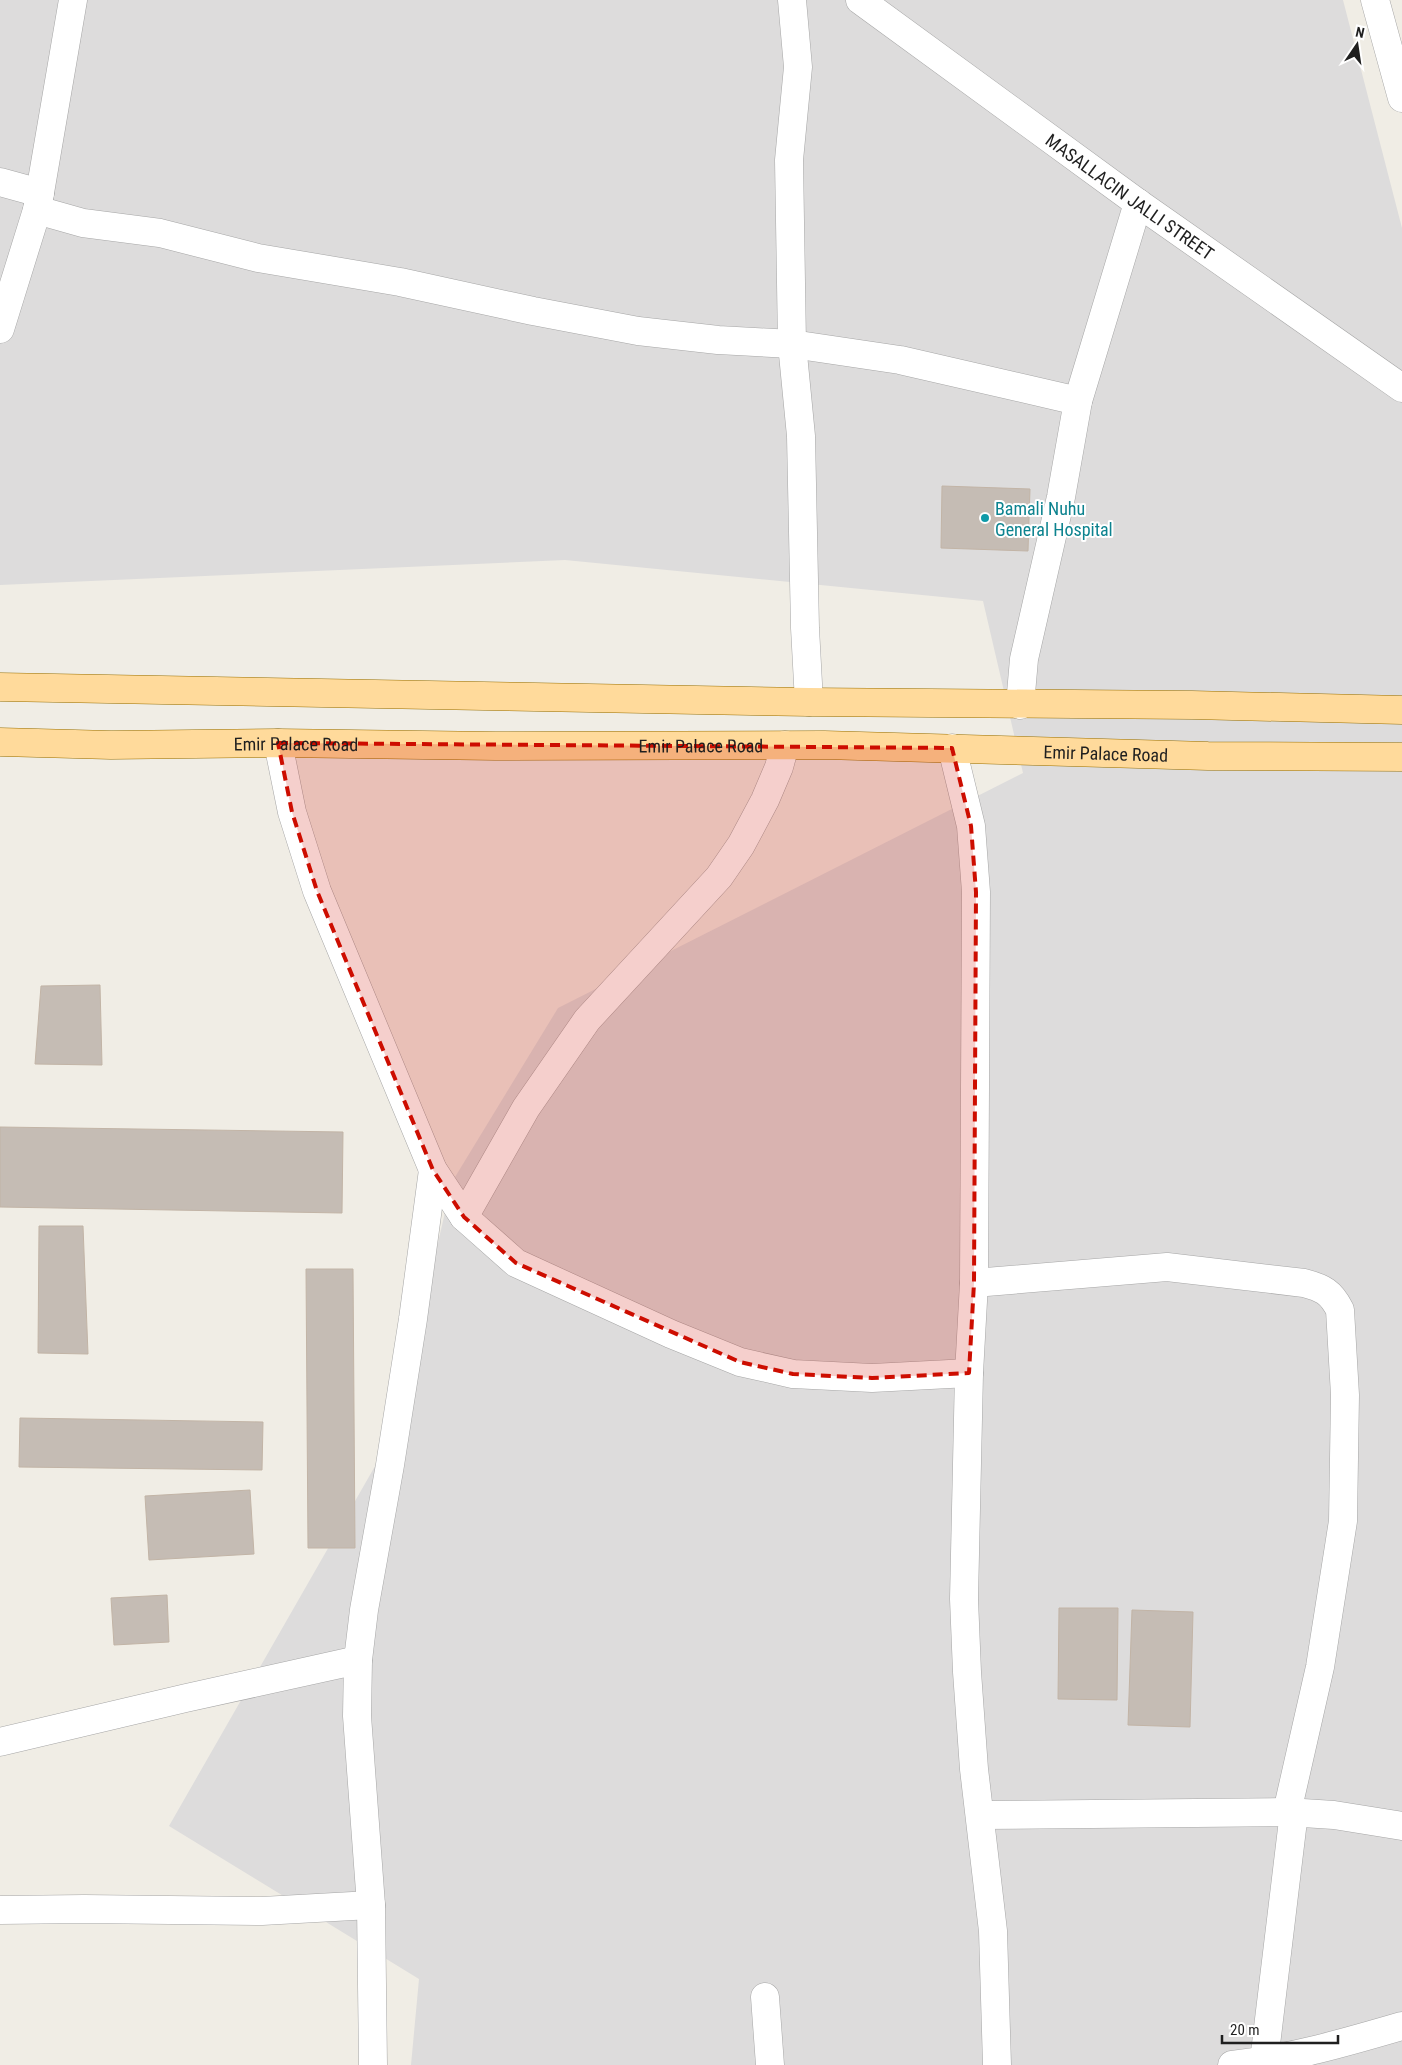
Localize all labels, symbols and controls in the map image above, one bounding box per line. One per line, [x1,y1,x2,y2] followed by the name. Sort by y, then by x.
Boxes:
[1332,20,1382,70] north arrow
[1354,24,1366,41] text: N
[1042,129,1218,264] street label: MASALLACIN JALLI STREET
[995,498,1113,540] place label: Bamali Nuhu General Hospital
[979,512,991,524] marker: Bamali Nuhu General Hospital
[234,732,358,755] street label: Emir Palace Road
[639,735,763,756] street label: Emir Palace Road
[1043,741,1168,765] street label: Emir Palace Road
[1222,2012,1338,2044] scale bar
[1230,2021,1260,2039] text: 20 m

